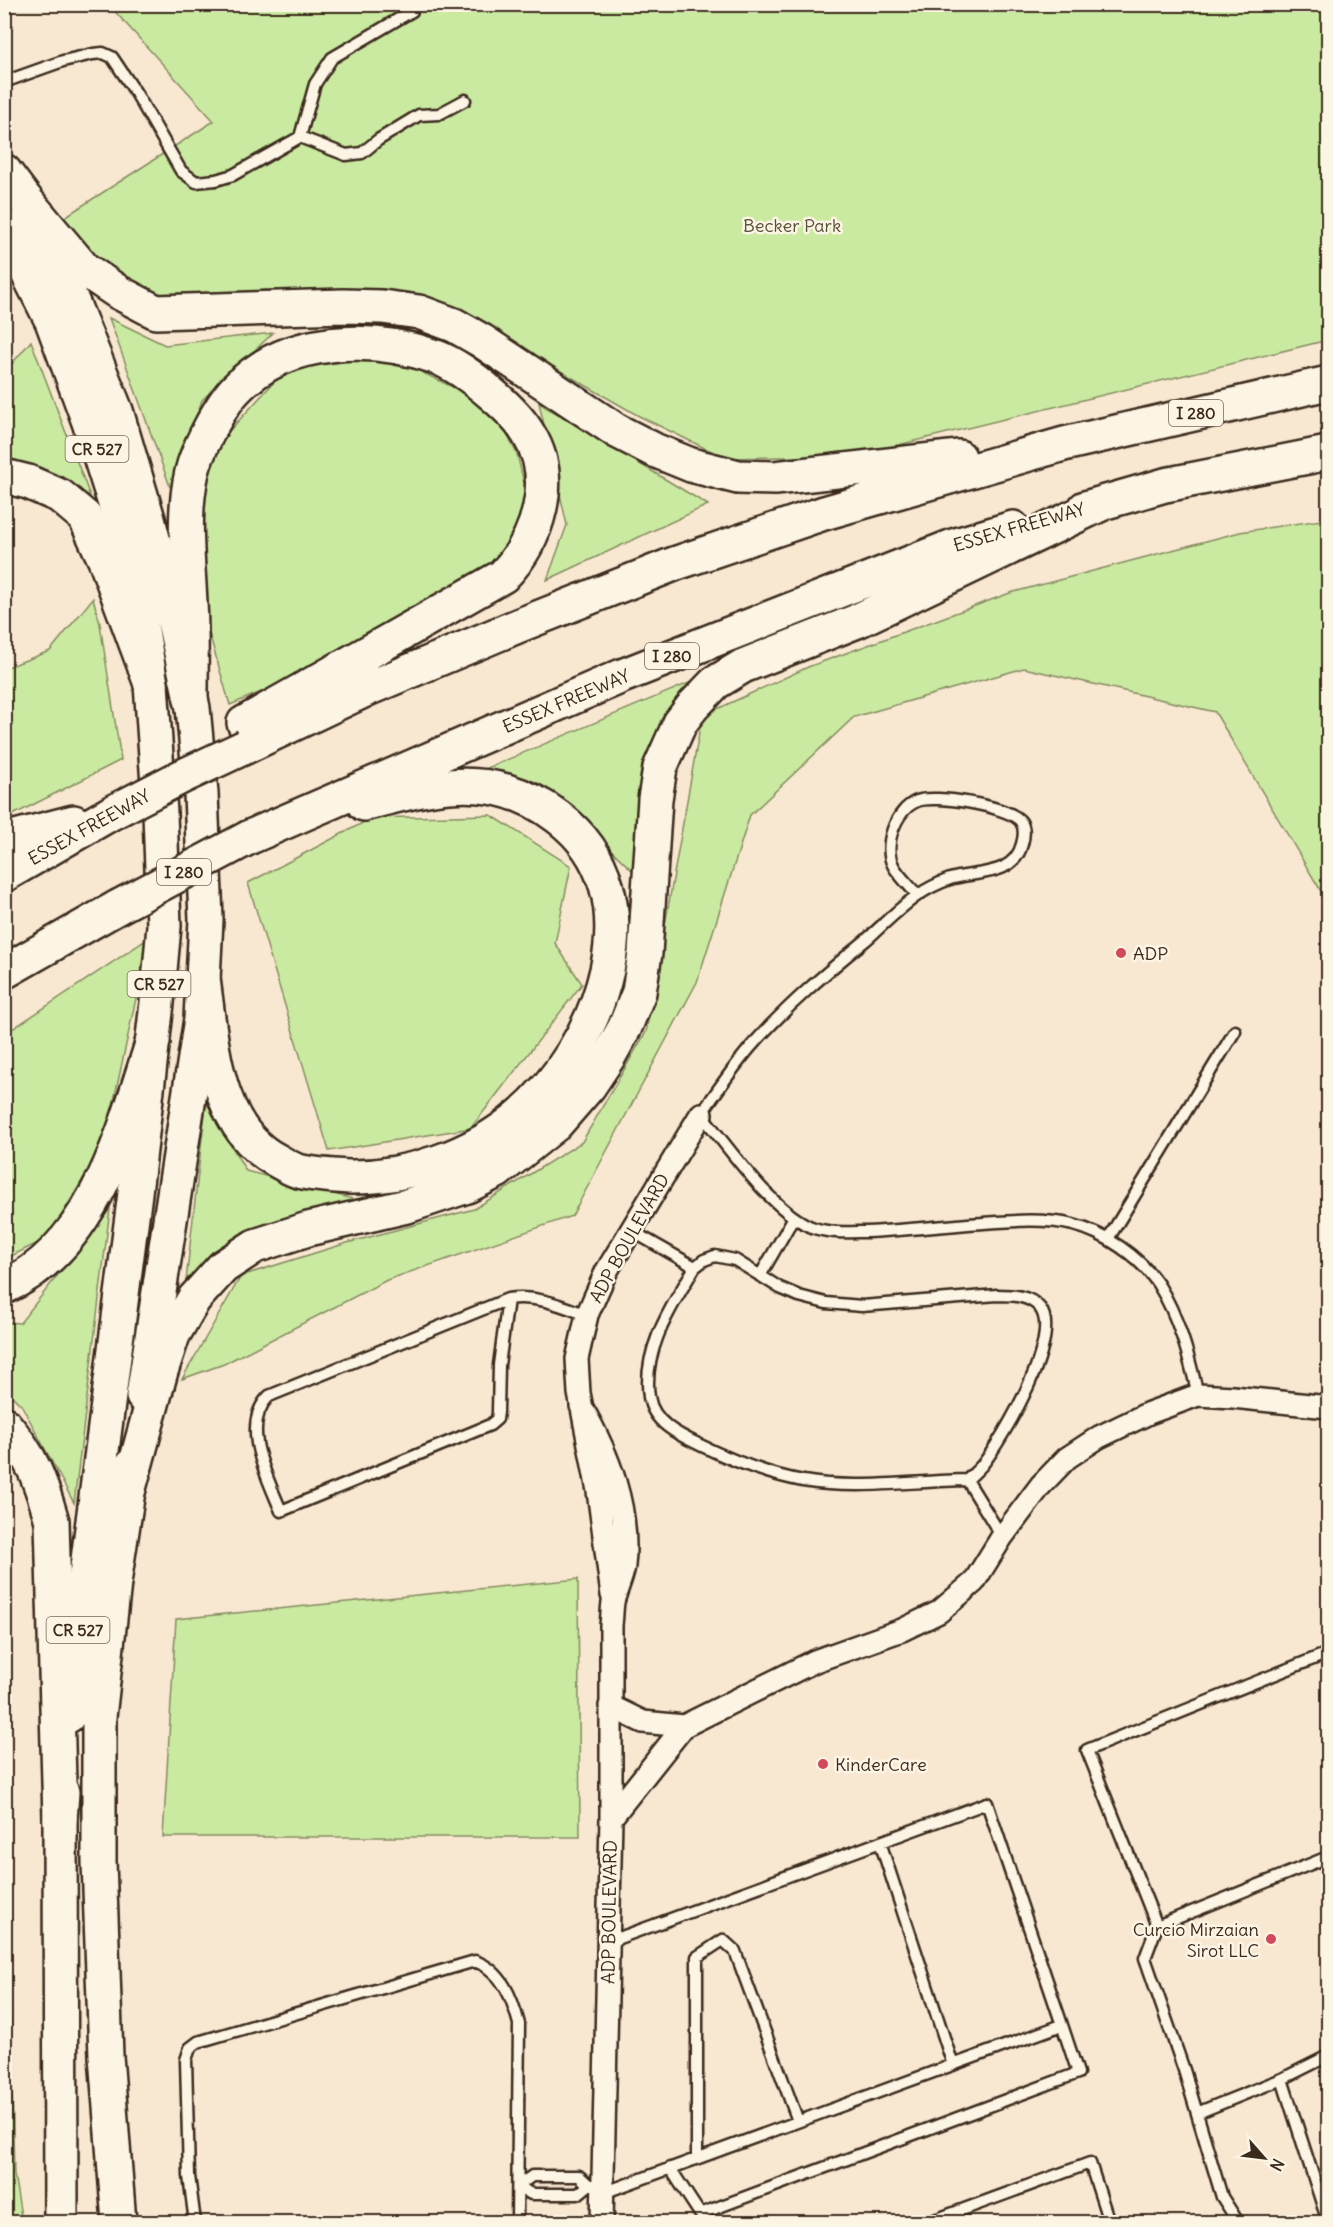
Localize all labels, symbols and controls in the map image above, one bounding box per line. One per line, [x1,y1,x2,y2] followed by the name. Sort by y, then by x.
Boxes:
[743,214,841,237] park label: Becker Park
[1169,400,1223,426] road number: I 280
[66,436,128,462] road number: CR 527
[950,497,1088,557] street label: ESSEX FREEWAY
[645,643,699,669] road number: I 280
[499,664,633,738] street label: ESSEX FREEWAY
[24,784,154,870] street label: ESSEX FREEWAY
[157,859,211,885] road number: I 280
[1133,942,1168,965] place label: ADP
[1114,946,1128,960] marker: ADP
[128,971,190,997] road number: CR 527
[584,1169,674,1307] street label: ADP BOULEVARD
[46,1617,110,1643] road number: CR 527
[835,1753,927,1776] place label: KinderCare
[816,1757,830,1771] marker: KinderCare
[596,1840,622,1984] street label: ADP BOULEVARD
[1133,1918,1259,1962] place label: Curcio Mirzaian Sirot LLC
[1264,1932,1278,1946] marker: Curcio Mirzaian Sirot LLC
[1234,2128,1294,2188] north arrow
[1266,2155,1289,2175] text: N

